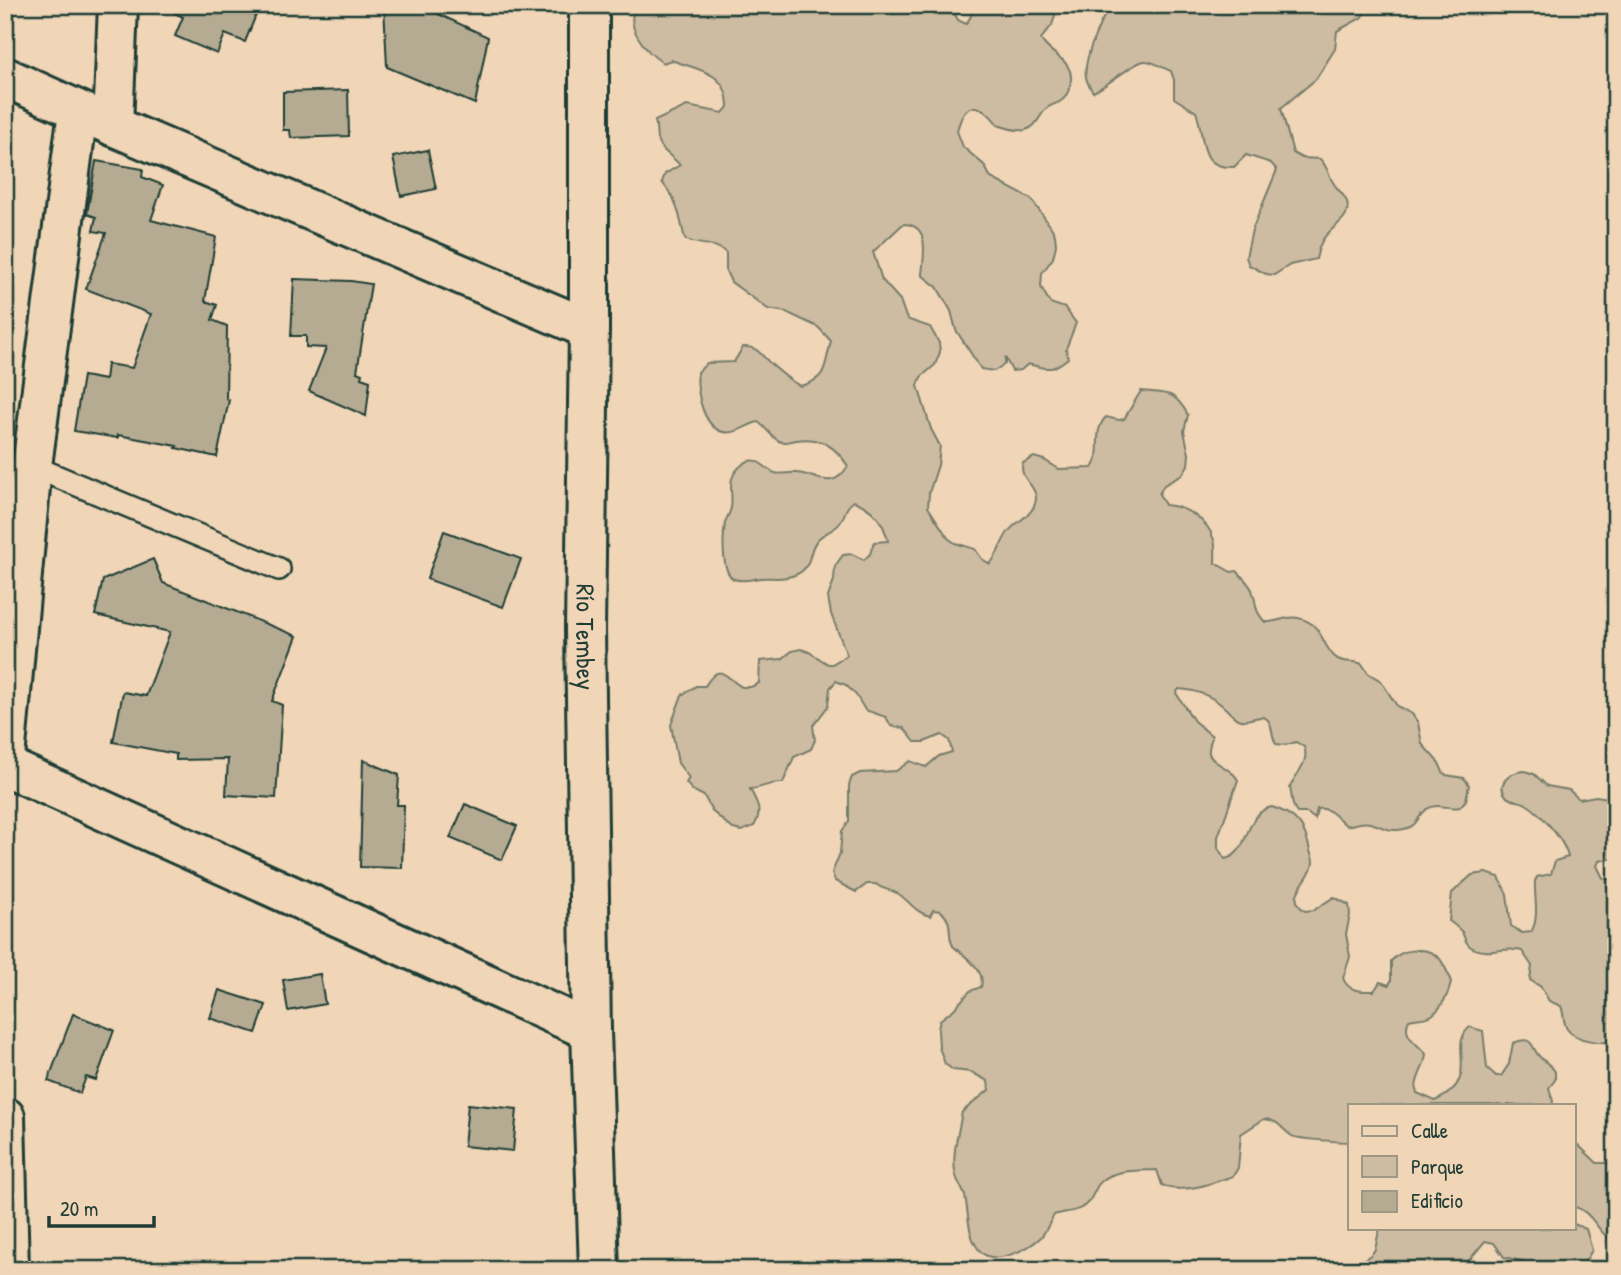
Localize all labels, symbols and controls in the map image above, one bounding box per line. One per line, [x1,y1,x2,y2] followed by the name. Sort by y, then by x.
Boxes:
[568,584,604,690] street label: Río Tembey
[1348,1104,1576,1230] legend
[1411,1116,1448,1145] text: Calle
[1411,1152,1464,1181] text: Parque
[49,1184,154,1228] scale bar
[1411,1186,1463,1215] text: Edificio
[60,1194,98,1223] text: 20 m

